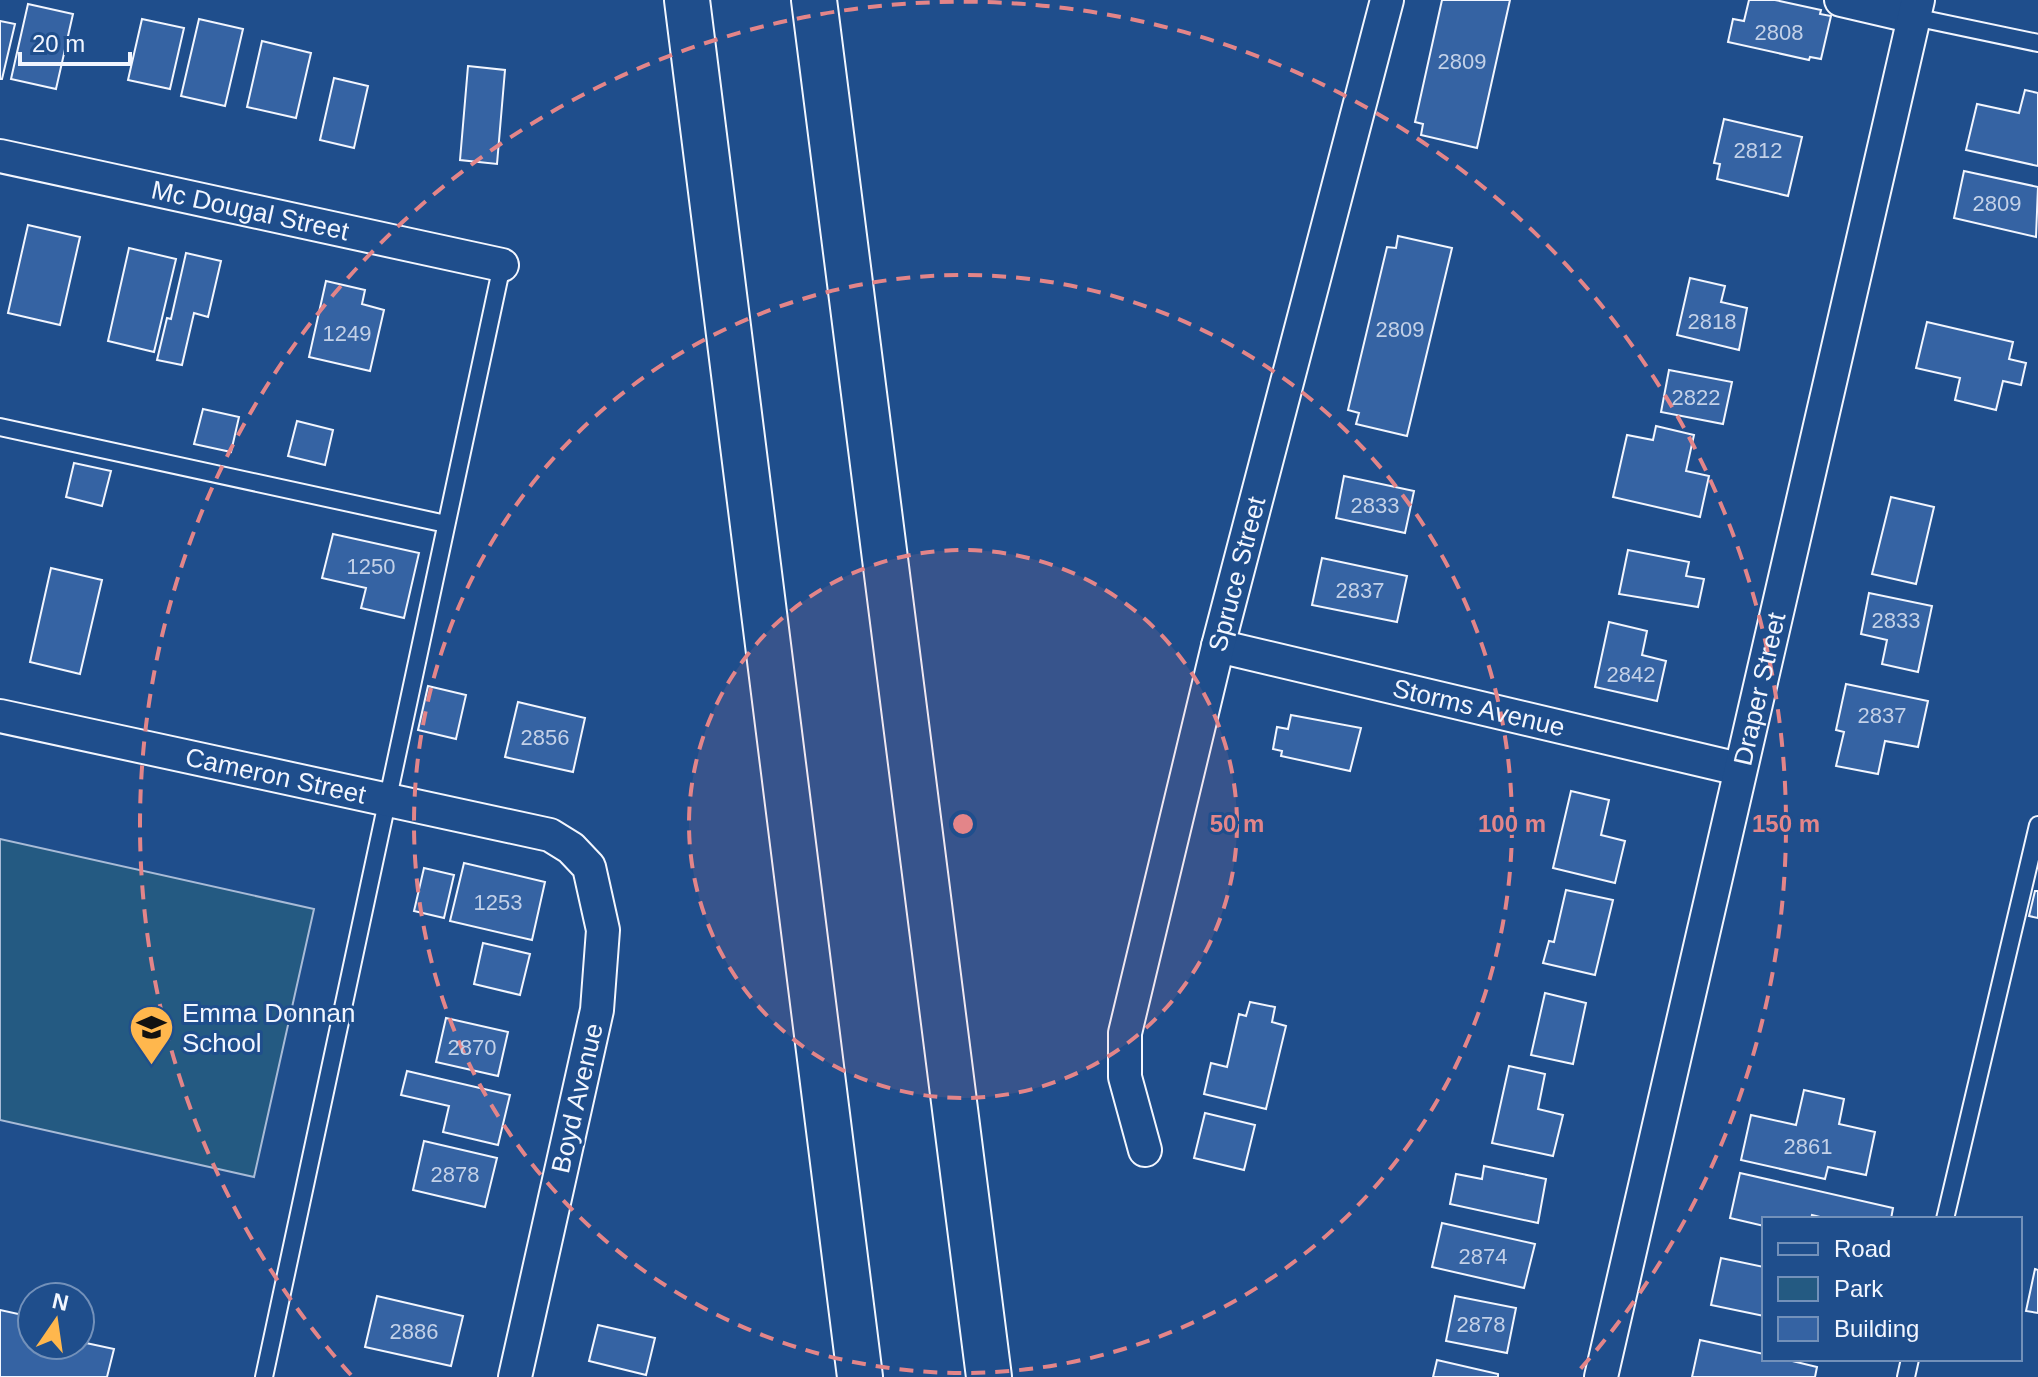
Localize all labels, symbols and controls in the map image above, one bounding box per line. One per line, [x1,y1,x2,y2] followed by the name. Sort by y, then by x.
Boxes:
[20,16,130,66] scale bar
[1755,20,1803,45] house number: 2808
[32,30,85,57] text: 20 m
[1438,49,1486,74] house number: 2809
[1734,138,1782,163] house number: 2812
[149,174,352,246] street label: Mc Dougal Street
[1973,191,2021,216] house number: 2809
[1688,309,1736,334] house number: 2818
[1376,317,1424,342] house number: 2809
[323,321,371,346] house number: 1249
[1672,385,1720,410] house number: 2822
[1202,493,1272,655] street label: Spruce Street
[1351,493,1399,518] house number: 2833
[347,554,395,579] house number: 1250
[1336,578,1384,603] house number: 2837
[1872,608,1920,633] house number: 2833
[1727,609,1792,768] street label: Draper Street
[1607,662,1655,687] house number: 2842
[1390,673,1568,742] street label: Storms Avenue
[1858,703,1906,728] house number: 2837
[521,725,569,750] house number: 2856
[183,742,369,810] street label: Cameron Street
[949,810,977,838] centre of rings
[1210,810,1264,837] text: 50 m
[1478,810,1546,837] text: 100 m
[1752,810,1820,837] text: 150 m
[474,890,522,915] house number: 1253
[182,998,355,1058] place label: Emma Donnan School
[127,1004,175,1067] school or university icon: Emma Donnan School
[545,1020,609,1176] street label: Boyd Avenue
[448,1035,496,1060] house number: 2870
[1784,1134,1832,1159] house number: 2861
[431,1162,479,1187] house number: 2878
[1762,1217,2022,1361] legend
[1834,1235,1891,1262] text: Road
[1459,1244,1507,1269] house number: 2874
[1834,1275,1884,1302] text: Park
[16,1281,96,1361] north arrow
[50,1288,71,1316] text: N
[1457,1312,1505,1337] house number: 2878
[1834,1315,1919,1342] text: Building
[390,1319,438,1344] house number: 2886

